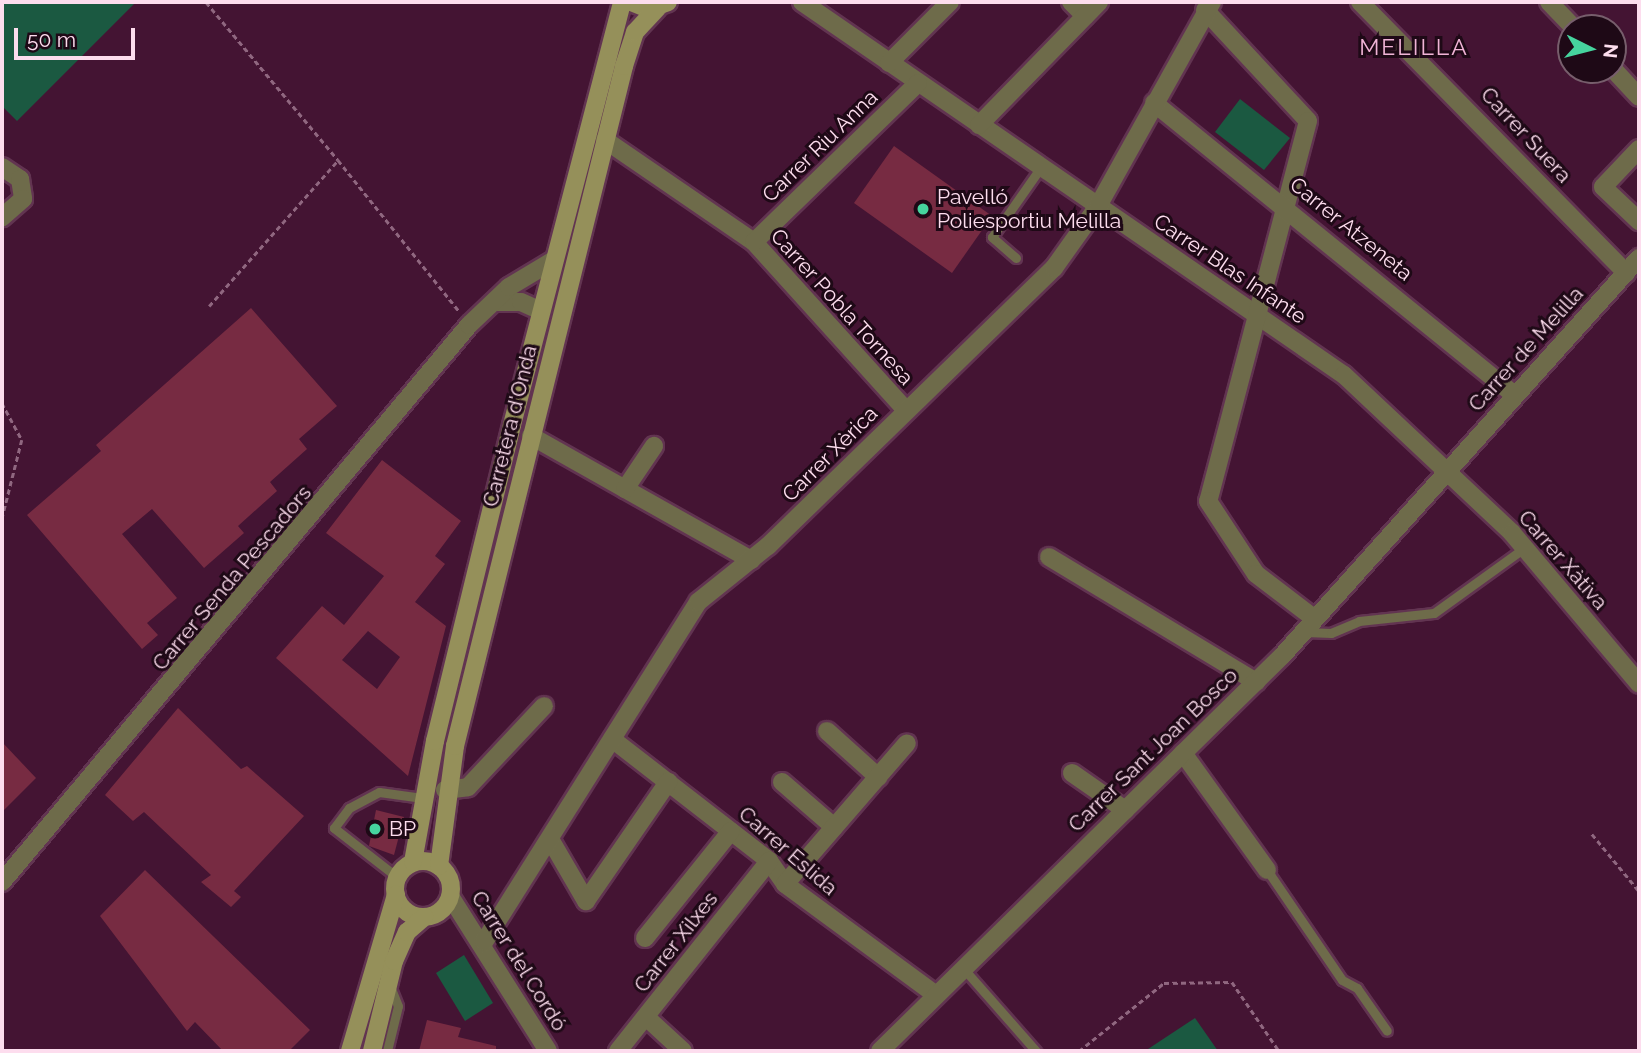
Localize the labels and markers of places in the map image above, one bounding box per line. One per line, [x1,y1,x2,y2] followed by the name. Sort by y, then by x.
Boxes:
[937,184,1121,234] place label: Pavelló Poliesportiu Melilla
[915,201,931,217] marker: Pavelló Poliesportiu Melilla
[389,816,416,842] place label: BP
[367,821,383,837] marker: BP

